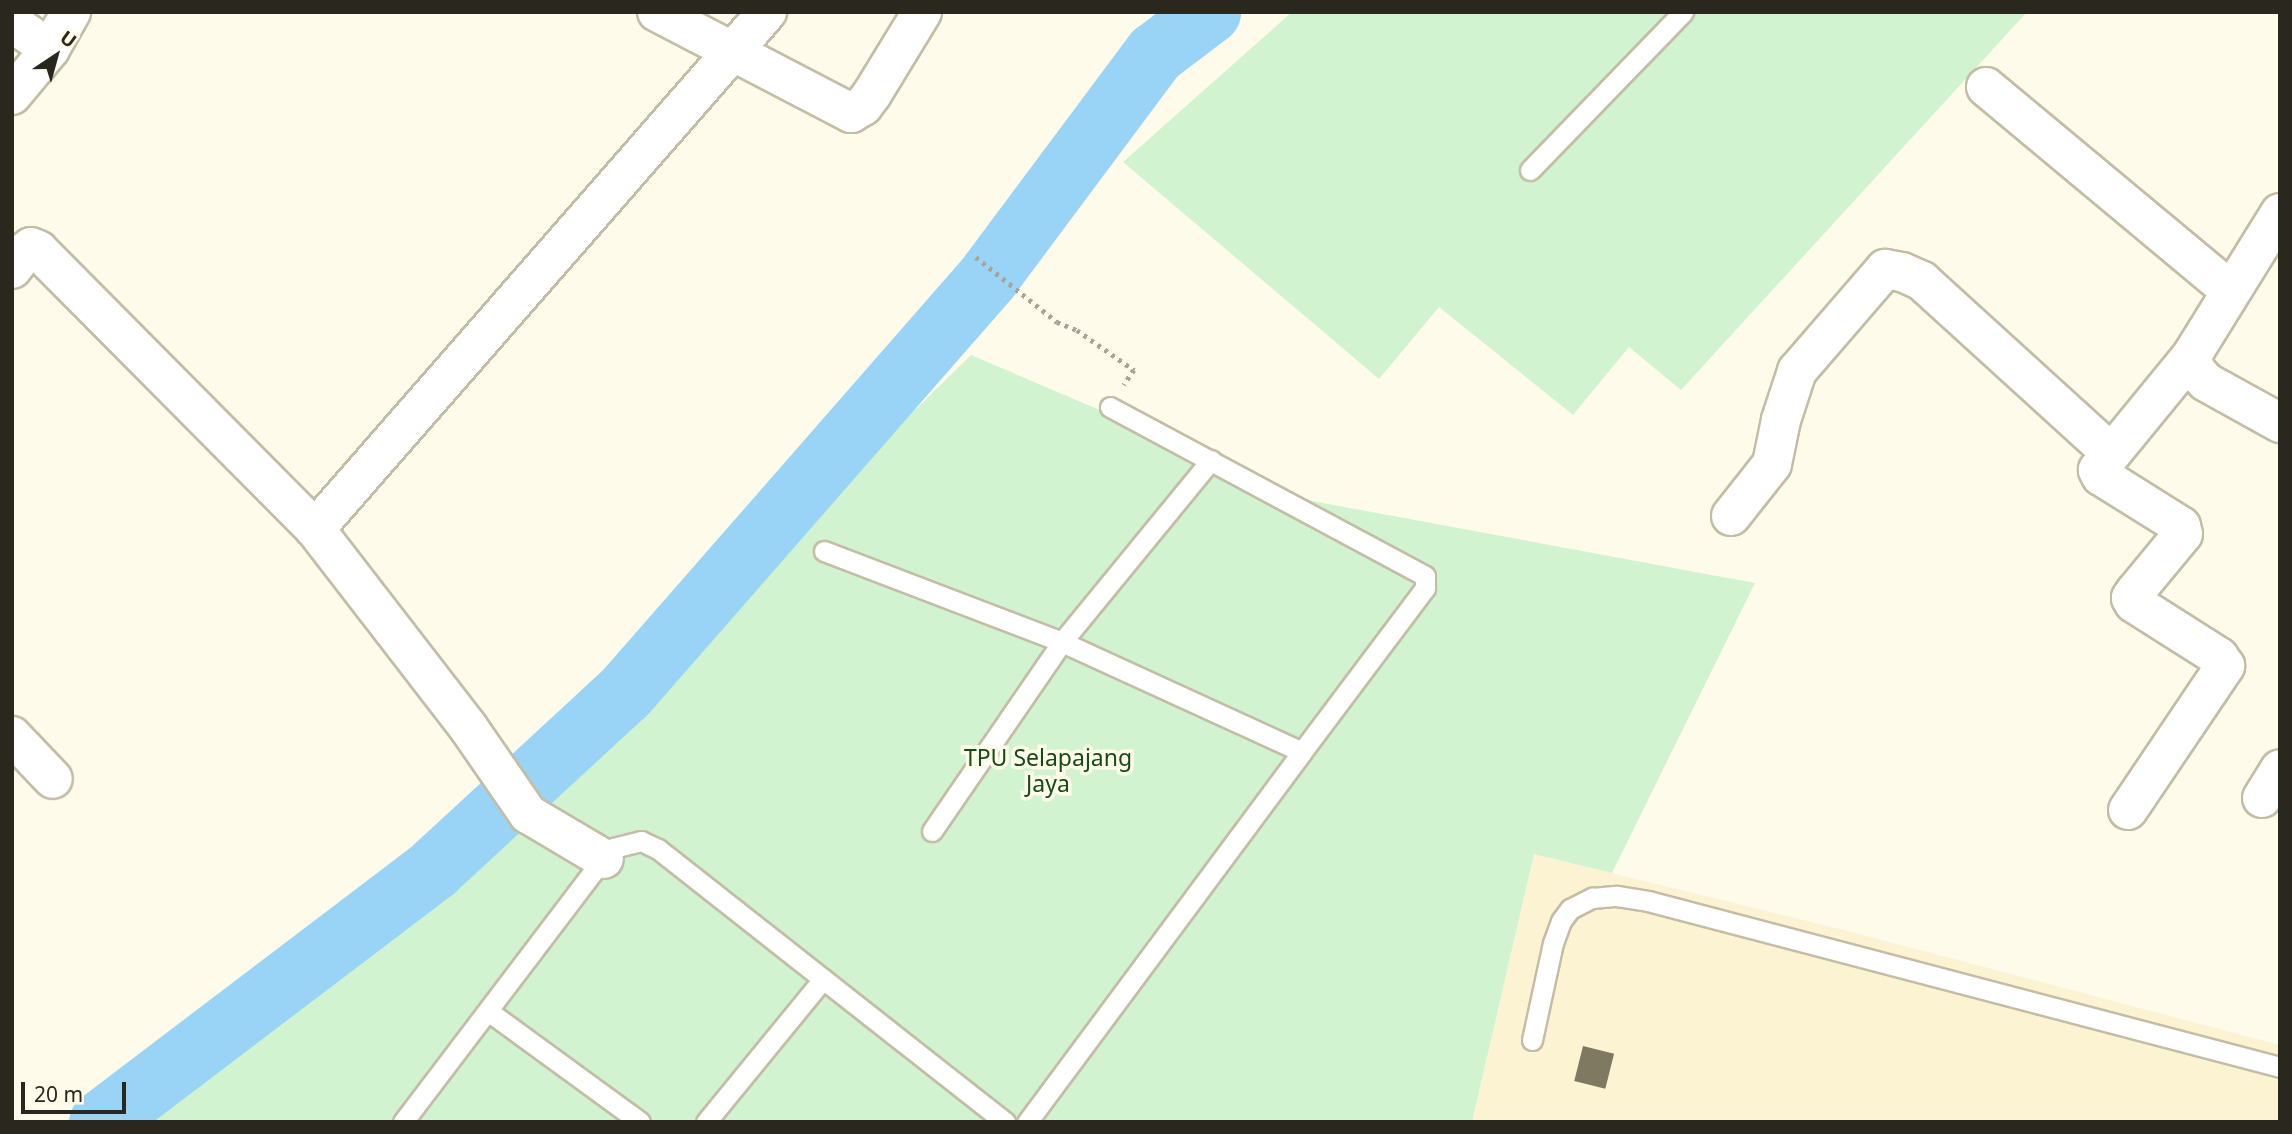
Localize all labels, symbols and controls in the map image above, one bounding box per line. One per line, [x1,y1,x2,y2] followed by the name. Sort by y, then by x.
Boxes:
[21,21,91,91] north arrow
[55,24,82,54] text: U
[964,743,1132,797] park label: TPU Selapajang Jaya
[24,1068,130,1112] scale bar
[34,1080,83,1108] text: 20 m

